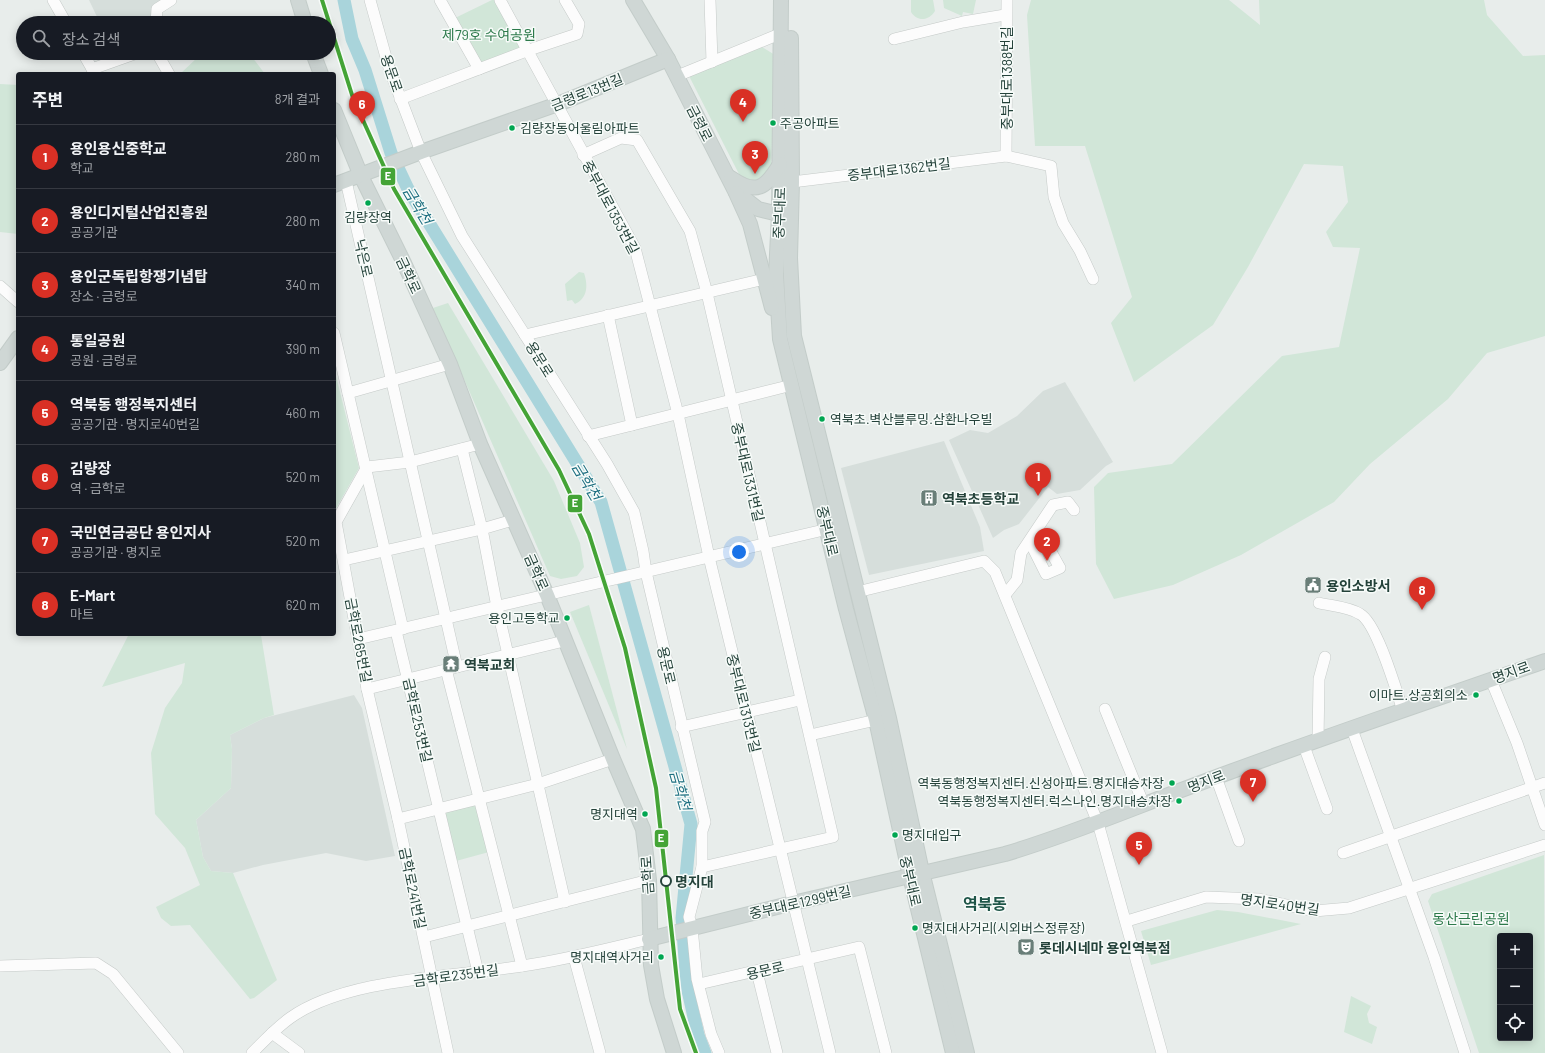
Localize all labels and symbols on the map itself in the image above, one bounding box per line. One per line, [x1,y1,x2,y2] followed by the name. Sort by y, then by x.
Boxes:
[442,26,536,43] park label: 제79호 수여공원
[998,26,1015,130] street label: 중부대로1388번길
[378,52,406,94] street label: 용문로
[548,70,626,114] street label: 금령로13번길
[730,89,756,122] pin: 4
[349,91,375,124] pin: 6
[684,102,716,144] street label: 금령로
[780,115,840,131] place label: 주공아파트
[768,118,778,128] marker: 주공아파트
[520,120,640,136] place label: 김량장동어울림아파트
[507,123,517,133] marker: 김량장동어울림아파트
[742,141,768,174] pin: 3
[846,154,952,184] street label: 중부대로1362번길
[579,157,643,257] street label: 중부대로1353번길
[380,167,396,186] line badge: E
[385,169,392,182] text: E
[400,183,438,229] water label: 금학천
[770,187,788,239] street label: 중부대로
[363,198,373,208] marker: 김량장역
[344,209,392,225] place label: 김량장역
[351,237,377,279] street label: 낙은로
[393,254,425,296] street label: 금학로
[523,338,558,380] street label: 용문로
[830,411,993,427] place label: 역북초.벽산블루밍.삼환나우빌
[817,414,827,424] marker: 역북초.벽산블루밍.삼환나우빌
[728,421,768,523] street label: 중부대로1331번길
[569,459,607,505] water label: 금학천
[1025,463,1051,496] pin: 1
[919,488,939,508] building icon: 역북초등학교
[942,490,1019,507] place label: 역북초등학교
[567,494,583,513] line badge: E
[572,496,579,509] text: E
[814,504,842,558] street label: 중부대로
[1034,528,1060,561] pin: 2
[729,542,749,562] your location
[521,551,553,593] street label: 금학로
[1303,575,1323,595] public building icon: 용인소방서
[1326,577,1390,594] place label: 용인소방서
[1409,577,1435,610] pin: 8
[342,596,376,684] street label: 금학로265번길
[488,610,560,626] place label: 용인고등학교
[562,613,572,623] marker: 용인고등학교
[654,644,680,686] street label: 용문로
[723,652,765,754] street label: 중부대로1313번길
[441,654,461,674] temple icon: 역북교회
[464,656,516,673] place label: 역북교회
[1490,657,1532,687] street label: 명지로
[400,676,436,764] street label: 금학로253번길
[1369,687,1468,703] place label: 이마트.상공회의소
[1471,690,1481,700] marker: 이마트.상공회의소
[1185,766,1227,796] street label: 명지로
[667,768,696,814] water label: 금학천
[1240,769,1266,802] pin: 7
[918,775,1164,791] place label: 역북동행정복지센터.신성아파트.명지대승차장
[1167,778,1177,788] marker: 역북동행정복지센터.신성아파트.명지대승차장
[938,793,1172,809] place label: 역북동행정복지센터.럭스나인.명지대승차장
[1174,796,1184,806] marker: 역북동행정복지센터.럭스나인.명지대승차장
[590,806,638,822] place label: 명지대역
[640,809,650,819] marker: 명지대역
[902,827,962,843] place label: 명지대입구
[654,829,669,848] line badge: E
[890,830,900,840] marker: 명지대입구
[658,831,665,844] text: E
[1126,832,1152,865] pin: 5
[396,846,430,930] street label: 금학로241번길
[897,854,925,908] street label: 중부대로
[637,855,657,895] street label: 금학로
[675,873,714,890] place label: 명지대
[660,875,672,887] marker: 명지대
[747,882,853,922] street label: 중부대로1299번길
[1239,890,1321,918] street label: 명지로40번길
[963,894,1007,913] district label: 역북동
[1432,910,1510,927] park label: 동산근린공원
[922,920,1085,936] place label: 명지대사거리(시외버스정류장)
[910,923,920,933] marker: 명지대사거리(시외버스정류장)
[1016,937,1036,957] theatre icon: 롯데시네마 용인역북점
[1039,939,1171,956] place label: 롯데시네마 용인역북점
[570,949,654,965] place label: 명지대역사거리
[656,952,666,962] marker: 명지대역사거리
[744,957,786,983] street label: 용문로
[412,961,500,989] street label: 금학로235번길

